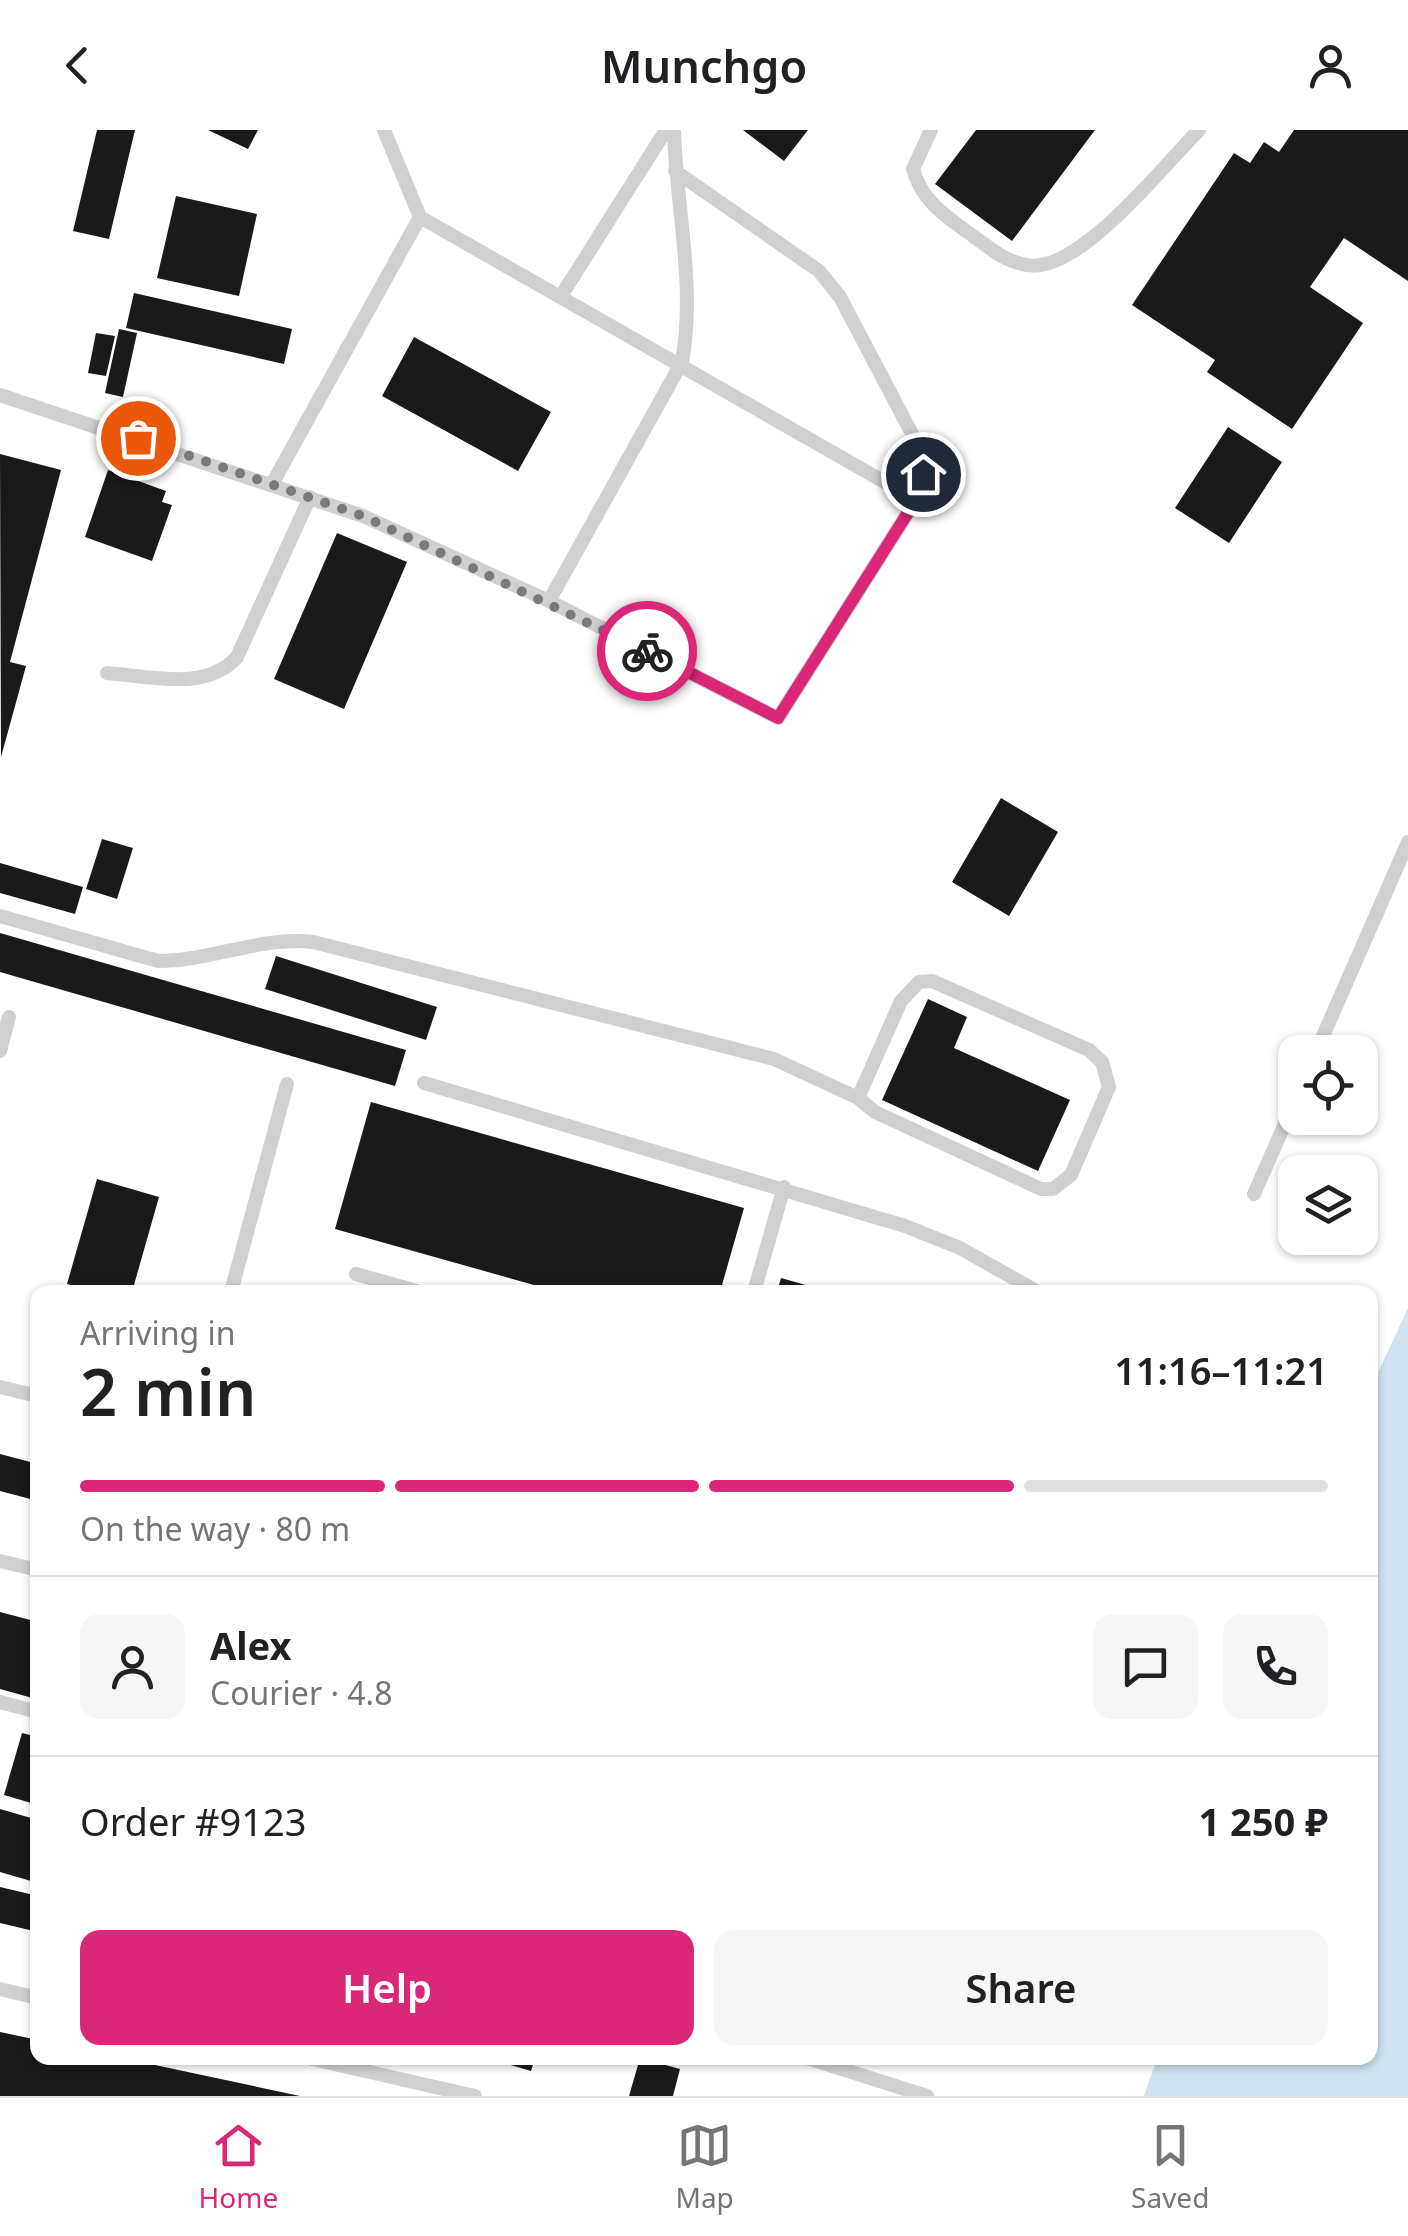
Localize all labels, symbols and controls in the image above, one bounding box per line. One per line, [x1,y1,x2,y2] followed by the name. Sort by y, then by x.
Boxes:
[601,35,807,96] text: Munchgo
[50,38,105,93] icon: back
[1303,38,1358,93] icon: person
[96,396,181,481] pin
[111,411,166,466] icon: bag
[881,432,966,517] pin
[896,447,951,502] icon: home
[597,601,697,701] courier
[620,624,675,679] icon: bike
[1278,1035,1378,1255] map controls
[1278,1035,1378,1135] button: locate
[1278,1155,1378,1255] button: layers
[80,1311,235,1354] text: Arriving in
[1114,1344,1328,1396] text: 11:16–11:21
[80,1347,256,1435] text: 2 min
[80,1507,350,1550] text: On the way · 80 m
[80,1614,185,1719] button: person
[1093,1614,1198,1719] button: chat
[1223,1614,1328,1719] button: phone
[210,1619,292,1671] text: Alex
[210,1671,393,1714] text: Courier · 4.8
[80,1795,306,1847] text: Order #9123
[1198,1795,1328,1847] text: 1 250 ₽
[80,1930,694,2045] button: Help
[714,1930,1328,2045] button: Share
[199,2118,278,2216] tab: Home
[676,2118,734,2216] tab: Map
[1131,2118,1209,2216] tab: Saved

